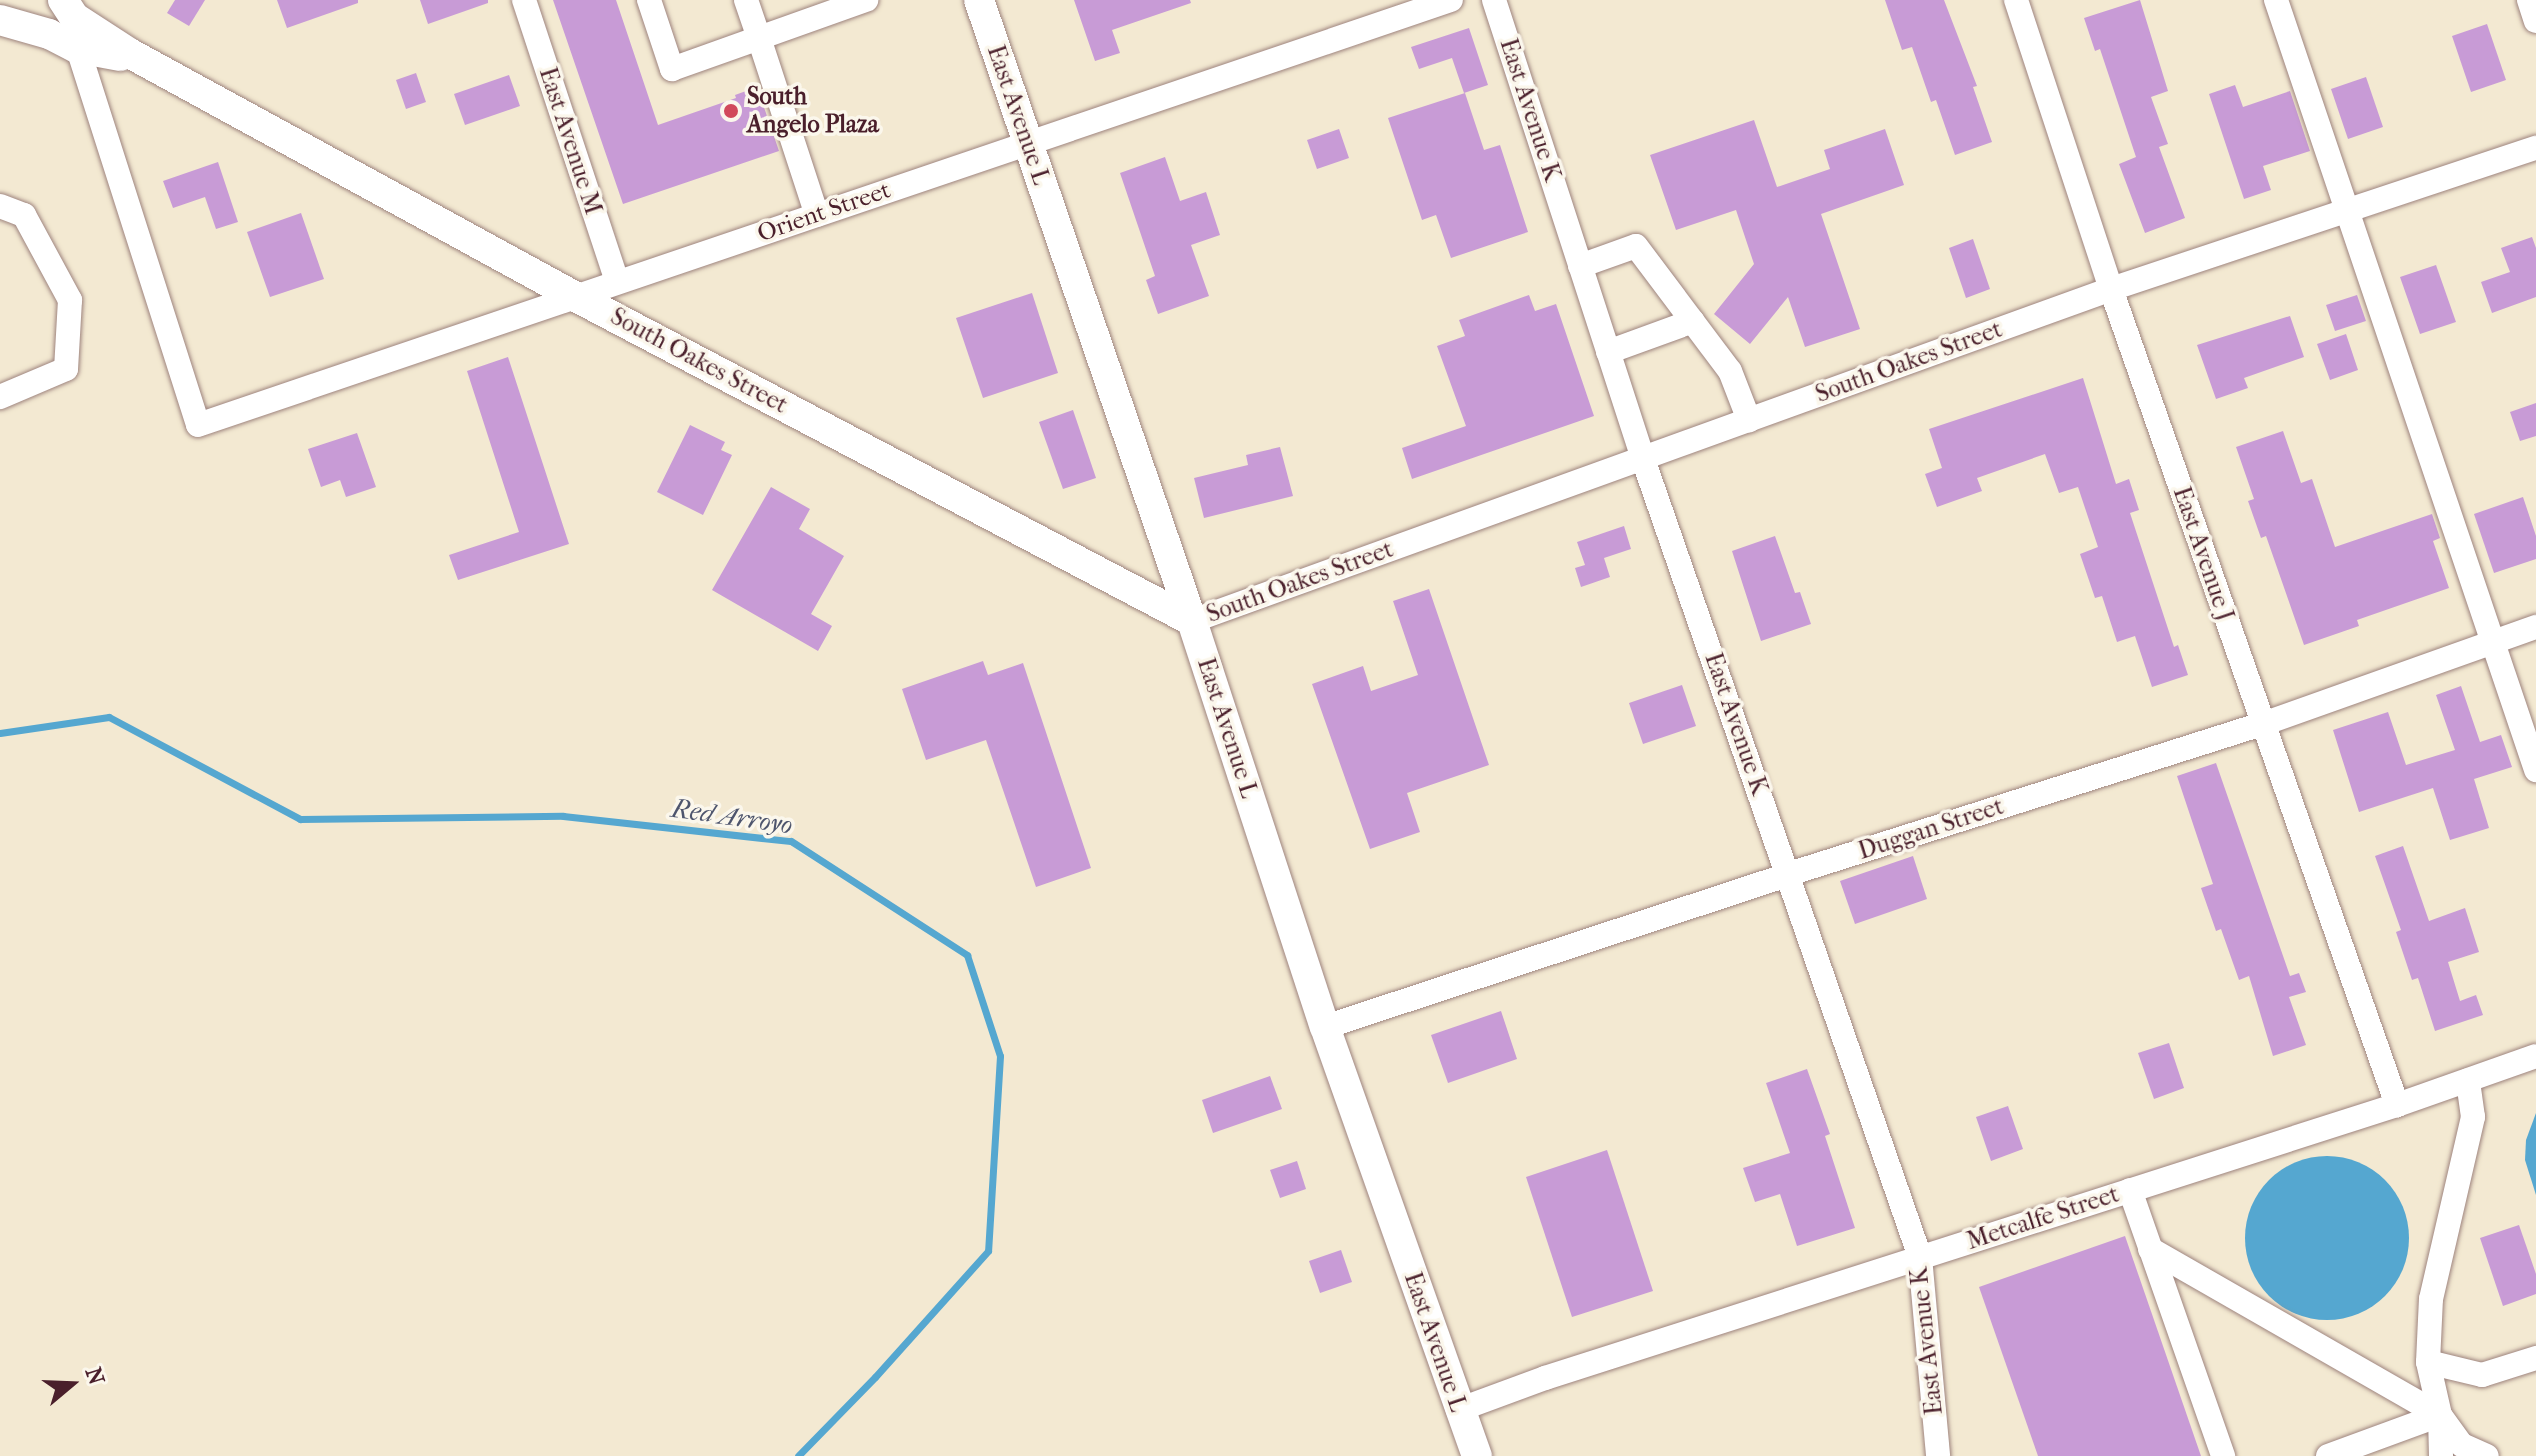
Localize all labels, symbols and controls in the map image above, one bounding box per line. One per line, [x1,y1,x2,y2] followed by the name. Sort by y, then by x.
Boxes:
[1493,35,1567,185] street label: East Avenue K
[981,42,1055,188] street label: East Avenue L
[533,64,607,218] street label: East Avenue M
[747,83,879,139] place label: South Angelo Plaza
[722,102,740,120] marker: South Angelo Plaza
[754,176,894,248] street label: Orient Street
[606,302,792,420] street label: South Oakes Street
[1812,315,2006,409] street label: South Oakes Street
[2167,483,2239,625] street label: East Avenue J
[1203,535,1397,629] street label: South Oakes Street
[1698,649,1774,799] street label: East Avenue K
[1191,654,1263,802] street label: East Avenue L
[1855,792,2007,866] street label: Duggan Street
[669,793,795,841] water label: Red Arroyo
[1963,1180,2123,1256] street label: Metcalfe Street
[1905,1266,1949,1416] street label: East Avenue K
[1398,1269,1472,1415] street label: East Avenue L
[32,1344,112,1424] north arrow
[80,1364,110,1388] text: N

